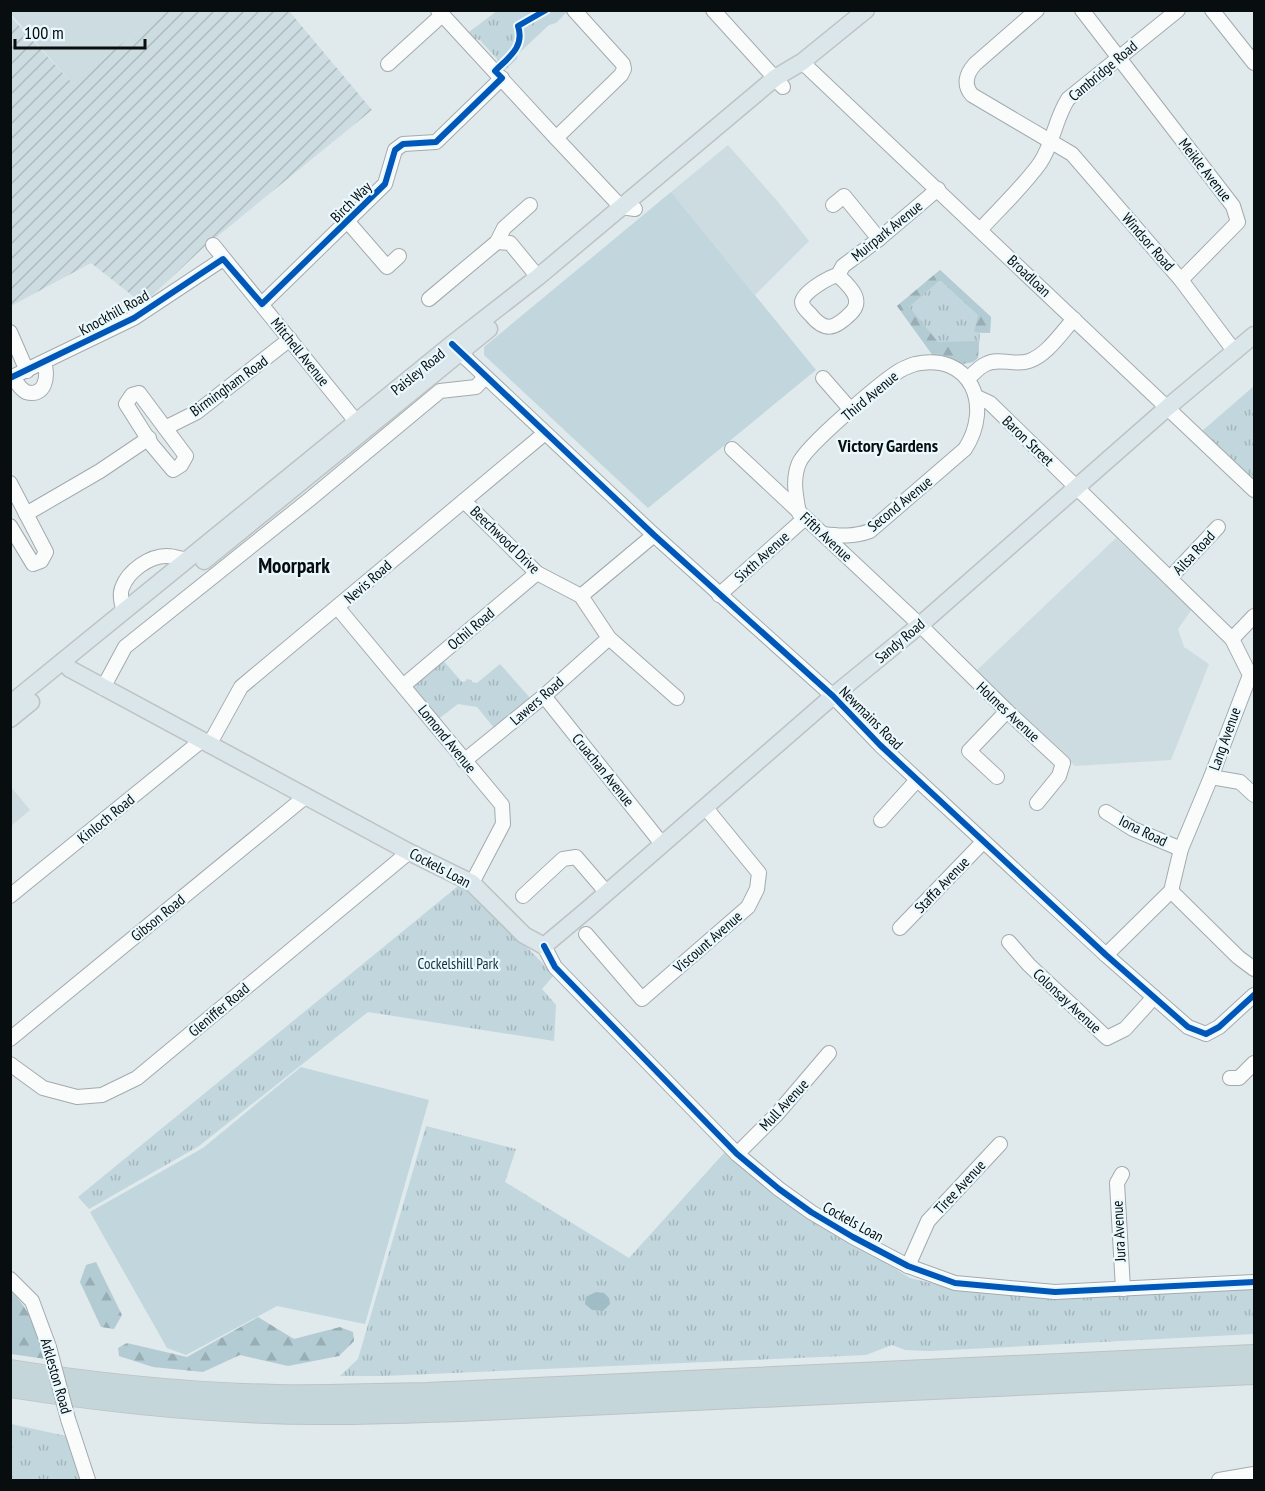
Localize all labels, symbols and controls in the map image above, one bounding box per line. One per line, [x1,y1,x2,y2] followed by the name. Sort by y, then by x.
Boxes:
[15,12,146,50] scale bar
[24,21,64,44] text: 100 m
[1064,36,1141,105] street label: Cambridge Road
[1175,134,1236,205] street label: Meikle Avenue
[326,177,375,226] street label: Birch Way
[847,196,926,265] street label: Muirpark Avenue
[1118,209,1179,275] street label: Windsor Road
[1004,251,1055,301] street label: Broadloan
[76,286,152,340] street label: Knockhill Road
[267,314,334,390] street label: Mitchell Avenue
[387,344,449,399] street label: Paisley Road
[186,351,271,420] street label: Birmingham Road
[838,367,902,425] street label: Third Avenue
[999,411,1058,470] street label: Baron Street
[837,434,938,457] district label: Victory Gardens
[863,472,936,535] street label: Second Avenue
[466,502,544,578] street label: Beechwood Drive
[796,508,856,566] street label: Fifth Avenue
[730,527,793,586] street label: Sixth Avenue
[1168,527,1219,579] street label: Ailsa Road
[258,552,330,579] district label: Moorpark
[340,556,395,607] street label: Nevis Road
[443,603,498,654] street label: Ochil Road
[871,614,929,667] street label: Sandy Road
[506,672,567,729] street label: Lawers Road
[973,677,1044,746] street label: Holmes Avenue
[835,682,907,754] street label: Newmains Road
[414,701,481,777] street label: Lomond Avenue
[1204,705,1245,773] street label: Lang Avenue
[568,729,639,810] street label: Cruachan Avenue
[73,790,138,847] street label: Kinloch Road
[1116,811,1170,850] street label: Iona Road
[406,844,474,892] street label: Cockels Loan
[910,853,973,917] street label: Staffa Avenue
[127,890,189,945] street label: Gibson Road
[669,907,746,977] street label: Viscount Avenue
[417,954,499,973] park label: Cockelshill Park
[1029,964,1105,1037] street label: Colonsay Avenue
[184,979,253,1041] street label: Gleniffer Road
[755,1075,812,1134] street label: Mull Avenue
[930,1156,989,1218] street label: Tiree Avenue
[820,1197,887,1246] street label: Cockels Loan
[1107,1200,1130,1263] street label: Jura Avenue
[37,1336,76,1416] street label: Arkleston Road

